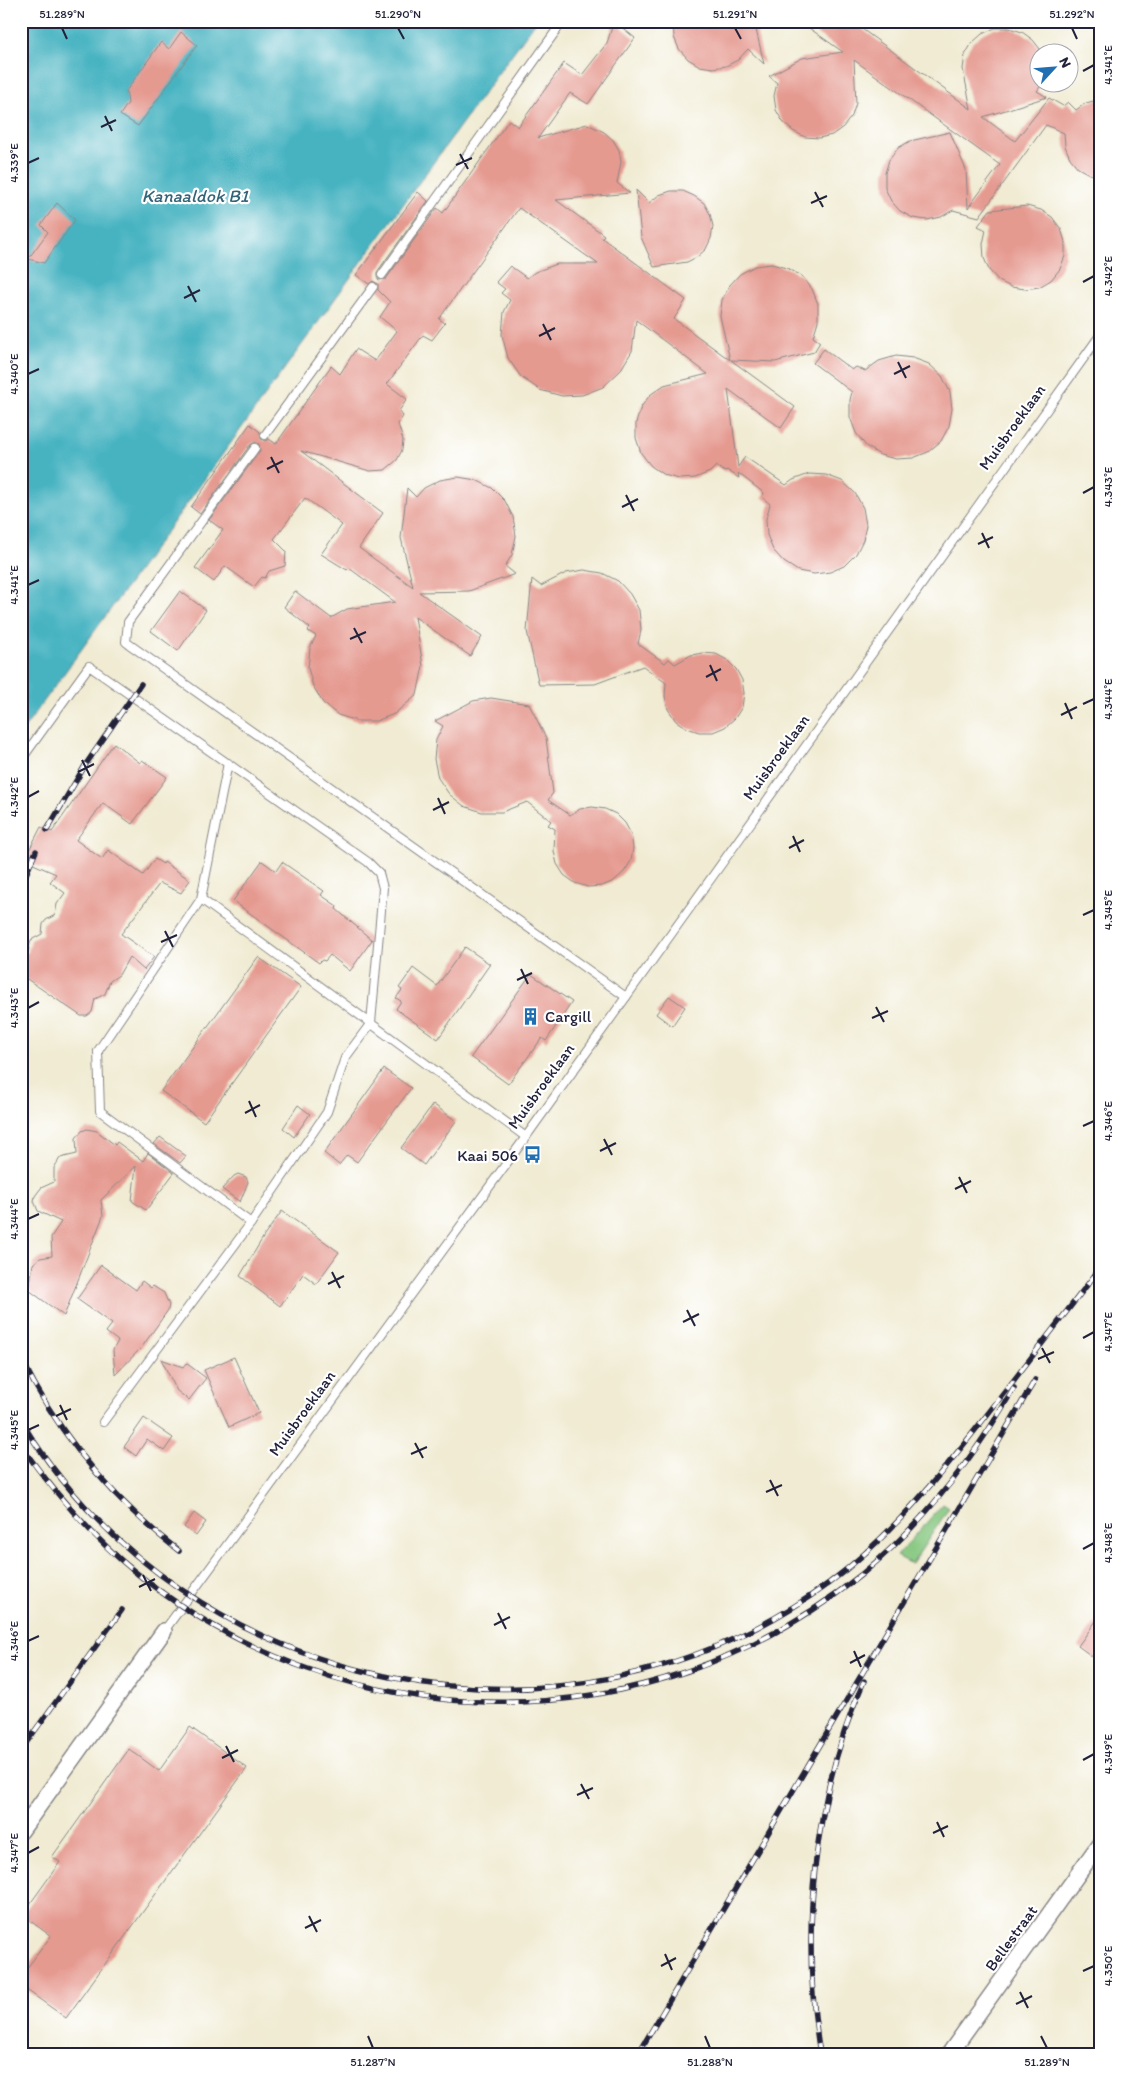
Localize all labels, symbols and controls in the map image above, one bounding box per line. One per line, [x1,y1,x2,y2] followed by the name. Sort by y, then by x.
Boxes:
[39,7,85,21] text: 51.289°N
[375,7,421,21] text: 51.290°N
[713,7,757,21] text: 51.291°N
[1049,7,1095,21] text: 51.292°N
[1030,42,1080,92] north arrow
[1101,45,1115,85] text: 4.341°E
[1056,55,1075,70] text: N
[7,143,21,183] text: 4.339°E
[142,185,249,207] water label: Kanaaldok B1
[1101,255,1115,296] text: 4.342°E
[7,353,21,395] text: 4.340°E
[975,381,1049,473] street label: Muisbroeklaan
[1101,466,1115,507] text: 4.343°E
[7,565,21,605] text: 4.341°E
[1101,678,1115,720] text: 4.344°E
[739,711,813,803] street label: Muisbroeklaan
[7,776,21,817] text: 4.342°E
[1101,889,1115,930] text: 4.345°E
[7,987,21,1028] text: 4.343°E
[521,1006,541,1026] building icon: Cargill
[545,1007,592,1026] place label: Cargill
[504,1040,578,1132] street label: Muisbroeklaan
[1101,1100,1115,1141] text: 4.346°E
[522,1145,542,1165] bus stop icon: Kaai 506
[457,1146,518,1165] place label: Kaai 506
[7,1198,21,1240] text: 4.344°E
[1101,1312,1115,1352] text: 4.347°E
[265,1367,339,1459] street label: Muisbroeklaan
[7,1409,21,1450] text: 4.345°E
[1101,1522,1115,1563] text: 4.348°E
[7,1620,21,1661] text: 4.346°E
[1101,1733,1115,1774] text: 4.349°E
[7,1833,21,1873] text: 4.347°E
[981,1901,1041,1975] street label: Bellestraat
[1101,1945,1115,1986] text: 4.350°E
[350,2055,396,2069] text: 51.287°N
[687,2055,733,2069] text: 51.288°N
[1024,2055,1070,2069] text: 51.289°N

